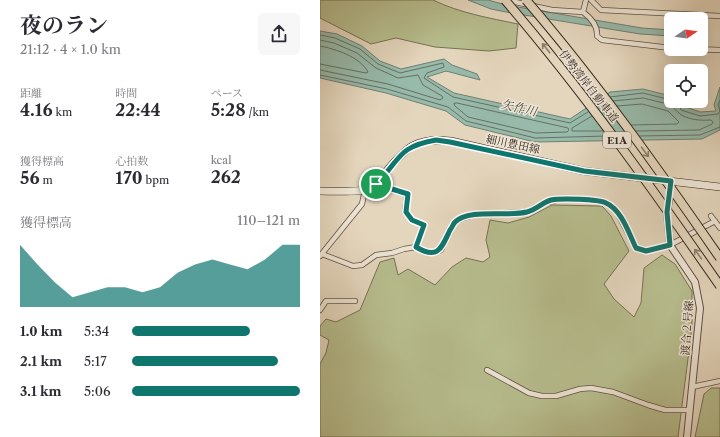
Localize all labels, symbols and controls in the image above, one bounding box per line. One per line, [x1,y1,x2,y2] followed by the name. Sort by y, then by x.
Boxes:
[20,12,108,39] text: 夜のラン
[664,12,708,56] north arrow
[664,12,708,108] map controls
[258,13,300,55] button: share
[20,41,121,57] text: 21:12 · 4 × 1.0 km
[541,43,550,54] one-way arrow
[556,47,622,125] street label: 伊勢湾岸自動車道
[664,64,708,108] button: locate
[20,86,42,100] text: 距離
[115,86,137,100] text: 時間
[211,86,243,100] text: ペース
[500,96,540,119] water label: 矢作川
[20,100,53,120] text: 4.16
[115,100,161,120] text: 22:44
[211,100,246,120] text: 5:28
[53,105,72,119] text: km
[246,105,269,119] text: /km
[485,131,541,157] street label: 細川豊田線
[603,132,631,148] road number: E1A
[640,147,649,158] one-way arrow
[211,153,231,167] text: kcal
[20,154,64,168] text: 獲得標高
[115,154,148,168] text: 心拍数
[211,167,241,187] text: 262
[359,167,393,201] pin
[20,168,40,188] text: 56
[115,168,143,188] text: 170
[40,173,53,187] text: m
[143,173,169,187] text: bpm
[365,173,387,195] icon: arrive
[237,212,300,228] text: 110–121 m
[20,214,72,230] text: 獲得標高
[694,249,702,260] one-way arrow
[678,300,696,356] street label: 渡合２号線
[20,323,62,339] text: 1.0 km
[84,323,109,339] text: 5:34
[20,353,62,369] text: 2.1 km
[84,353,107,369] text: 5:17
[20,383,62,399] text: 3.1 km
[84,383,111,399] text: 5:06

